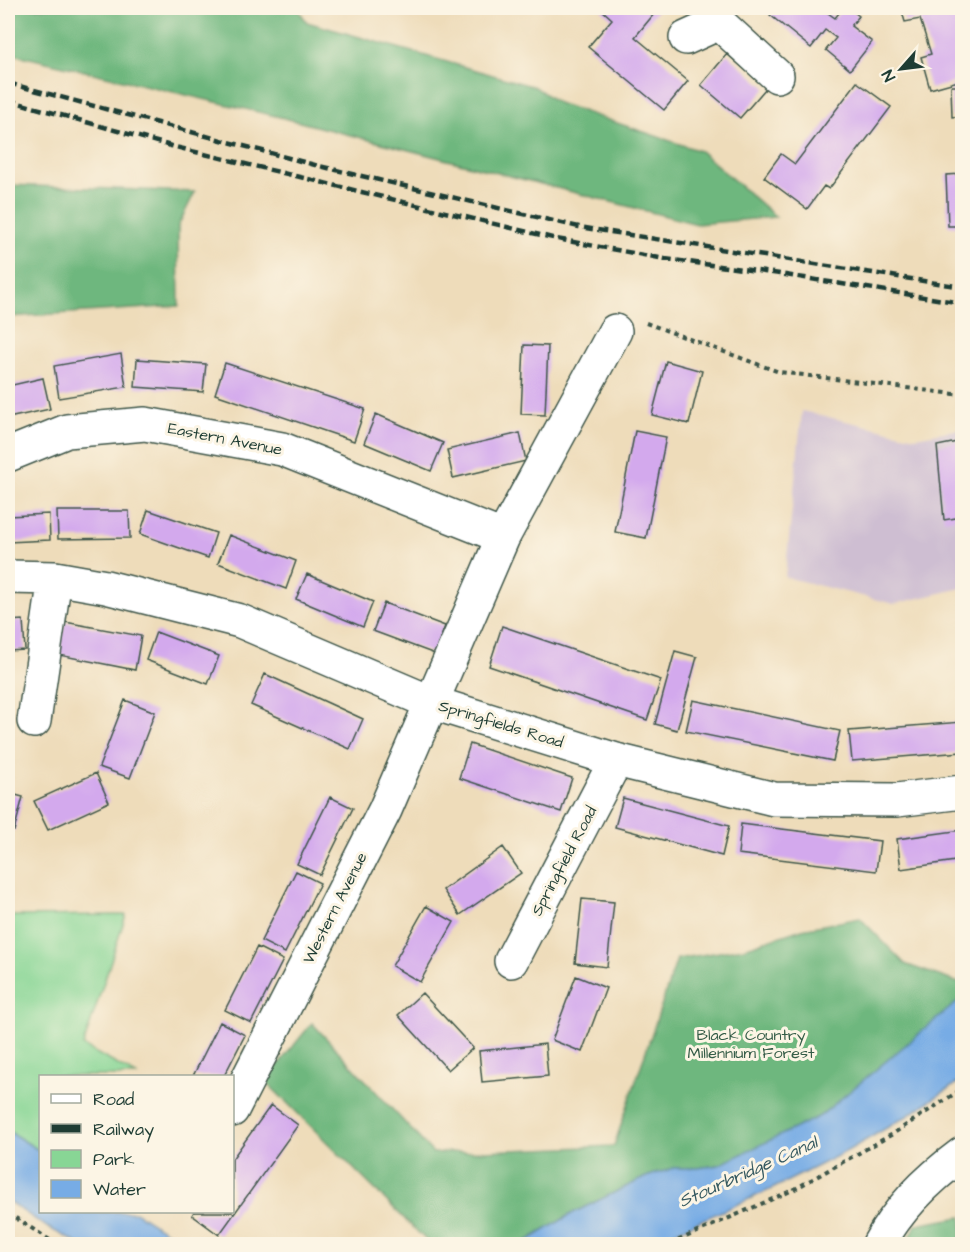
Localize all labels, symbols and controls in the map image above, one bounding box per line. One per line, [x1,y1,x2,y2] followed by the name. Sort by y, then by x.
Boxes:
[871,39,931,99] north arrow
[877,66,901,85] text: N
[166,417,284,461] street label: Eastern Avenue
[436,695,566,754] street label: Springfields Road
[526,802,603,920] street label: Springfield Road
[297,848,373,967] street label: Western Avenue
[688,1024,815,1064] park label: Black Country Millennium Forest
[39,1075,234,1213] legend
[93,1087,134,1112] text: Road
[93,1117,154,1143] text: Railway
[675,1129,824,1215] water label: Stourbridge Canal
[93,1147,135,1172] text: Park
[93,1177,146,1202] text: Water

